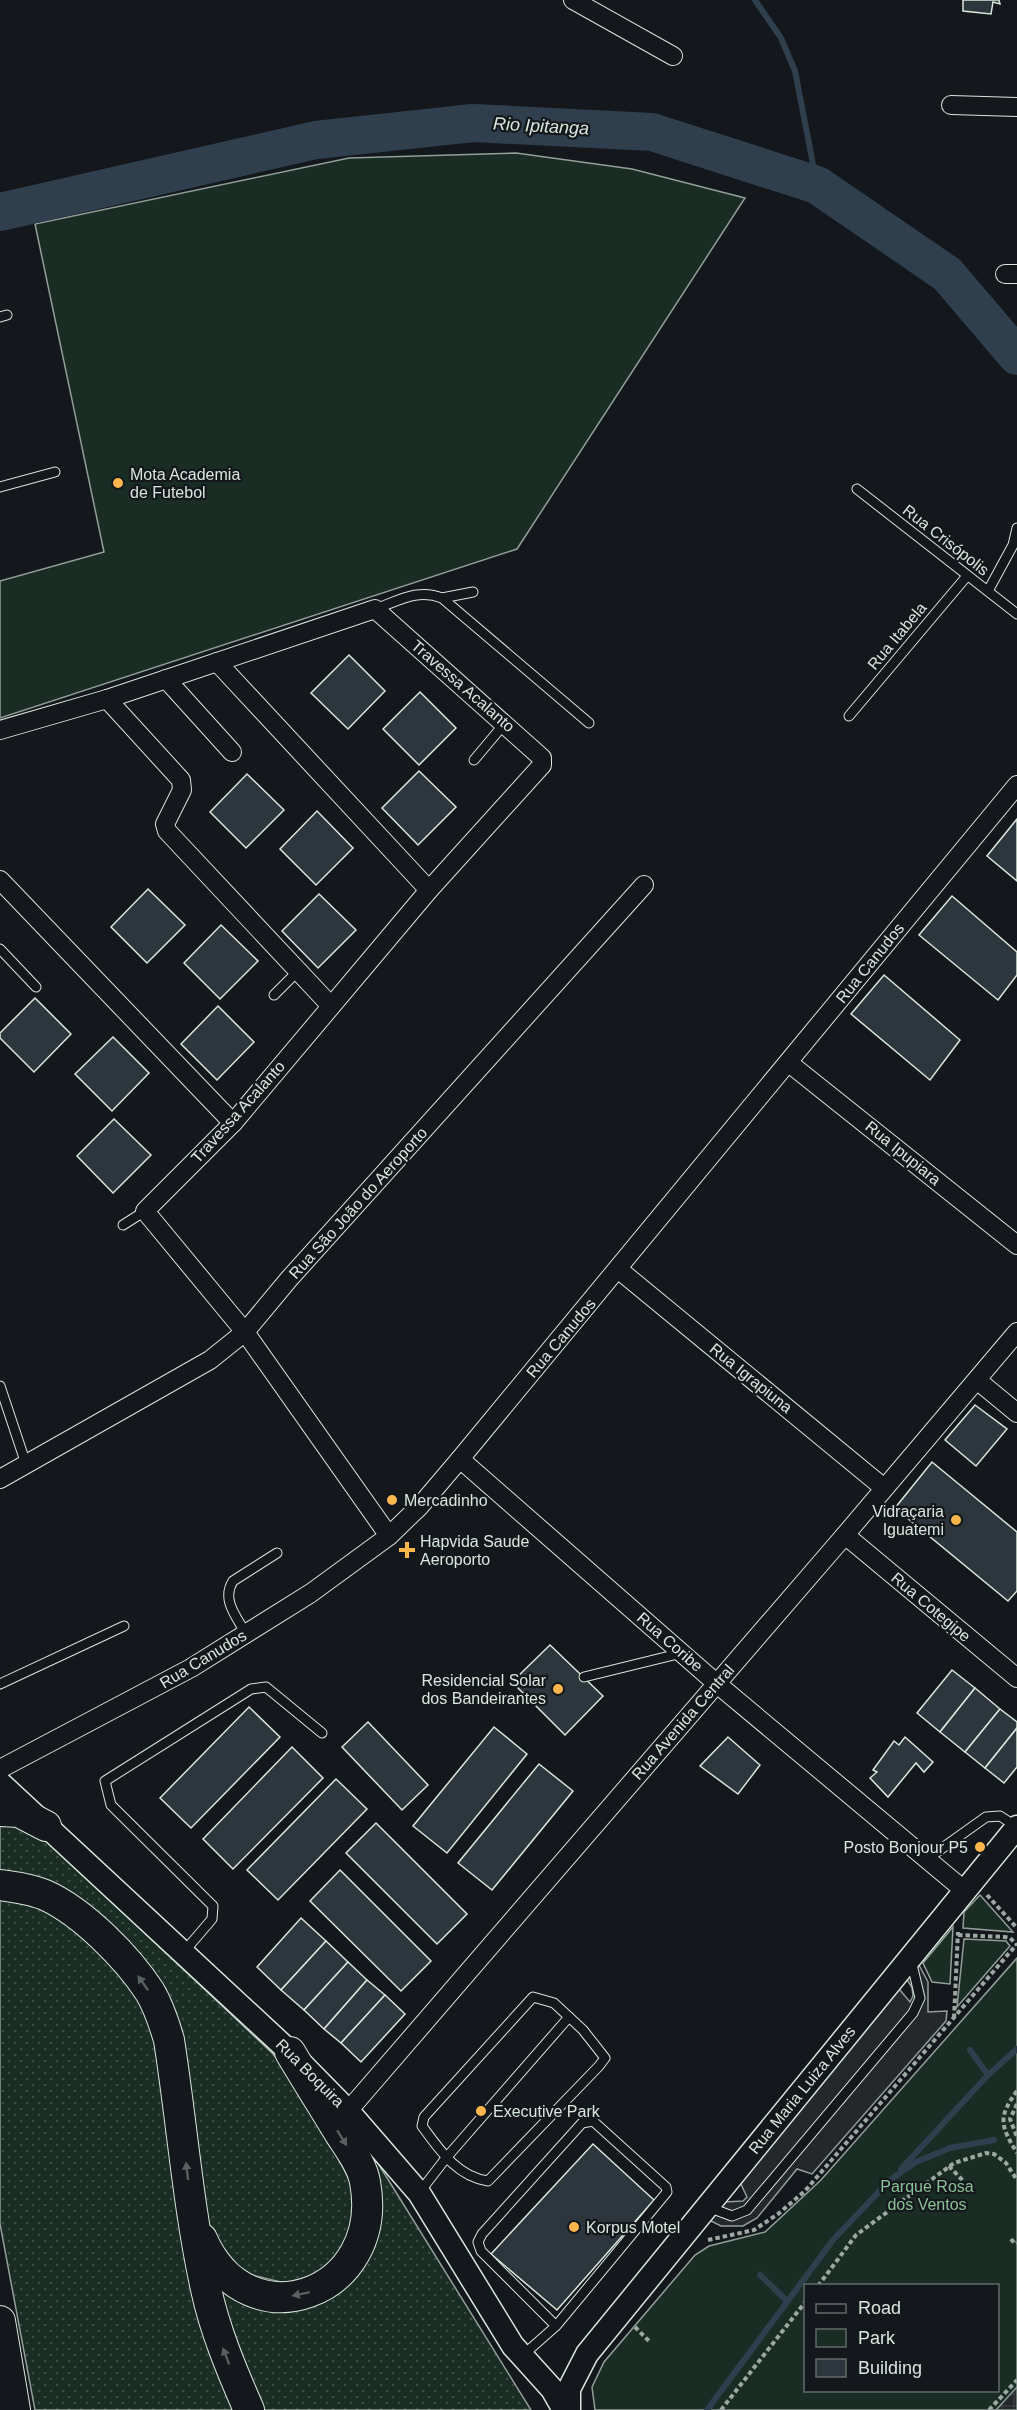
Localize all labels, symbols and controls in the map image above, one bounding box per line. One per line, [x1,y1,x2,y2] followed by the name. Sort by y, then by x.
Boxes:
[493,113,589,139] water label: Rio Ipitanga
[130,466,240,501] place label: Mota Academia de Futebol
[111,476,125,490] marker: Mota Academia de Futebol
[900,501,992,579] street label: Rua Crisópolis
[864,599,930,673] street label: Rua Itabela
[408,637,518,735] street label: Travessa Acalanto
[833,920,907,1006] street label: Rua Canudos
[188,1058,288,1166] street label: Travessa Acalanto
[862,1118,944,1188] street label: Rua Ipupiara
[286,1124,430,1282] street label: Rua São João do Aeroporto
[523,1295,599,1381] street label: Rua Canudos
[707,1340,795,1416] street label: Rua Igrapiuna
[404,1492,488,1509] place label: Mercadinho
[385,1493,399,1507] marker: Mercadinho
[872,1503,944,1538] place label: Vidraçaria Iguatemi
[949,1513,963,1527] marker: Vidraçaria Iguatemi
[420,1533,530,1568] place label: Hapvida Saude Aeroporto
[398,1541,416,1559] marker: Hapvida Saude Aeroporto
[888,1569,974,1645] street label: Rua Cotegipe
[634,1609,706,1675] street label: Rua Coribe
[157,1627,249,1691] street label: Rua Canudos
[629,1661,737,1783] street label: Rua Avenida Central
[421,1672,547,1707] place label: Residencial Solar dos Bandeirantes
[551,1682,565,1696] marker: Residencial Solar dos Bandeirantes
[843,1839,968,1856] place label: Posto Bonjour P5
[973,1840,987,1854] marker: Posto Bonjour P5
[138,1975,149,1991] one-way arrow
[745,2023,859,2157] street label: Rua Maria Luiza Alves
[273,2036,348,2111] street label: Rua Boquira
[493,2103,601,2120] place label: Executive Park
[474,2104,488,2118] marker: Executive Park
[337,2130,348,2146] one-way arrow
[182,2161,191,2180] one-way arrow
[880,2178,974,2213] park label: Parque Rosa dos Ventos
[586,2219,680,2236] place label: Korpus Motel
[567,2220,581,2234] marker: Korpus Motel
[804,2284,999,2392] legend
[291,2290,310,2300] one-way arrow
[858,2298,901,2318] text: Road
[858,2328,896,2348] text: Park
[221,2347,230,2365] one-way arrow
[858,2358,922,2378] text: Building

